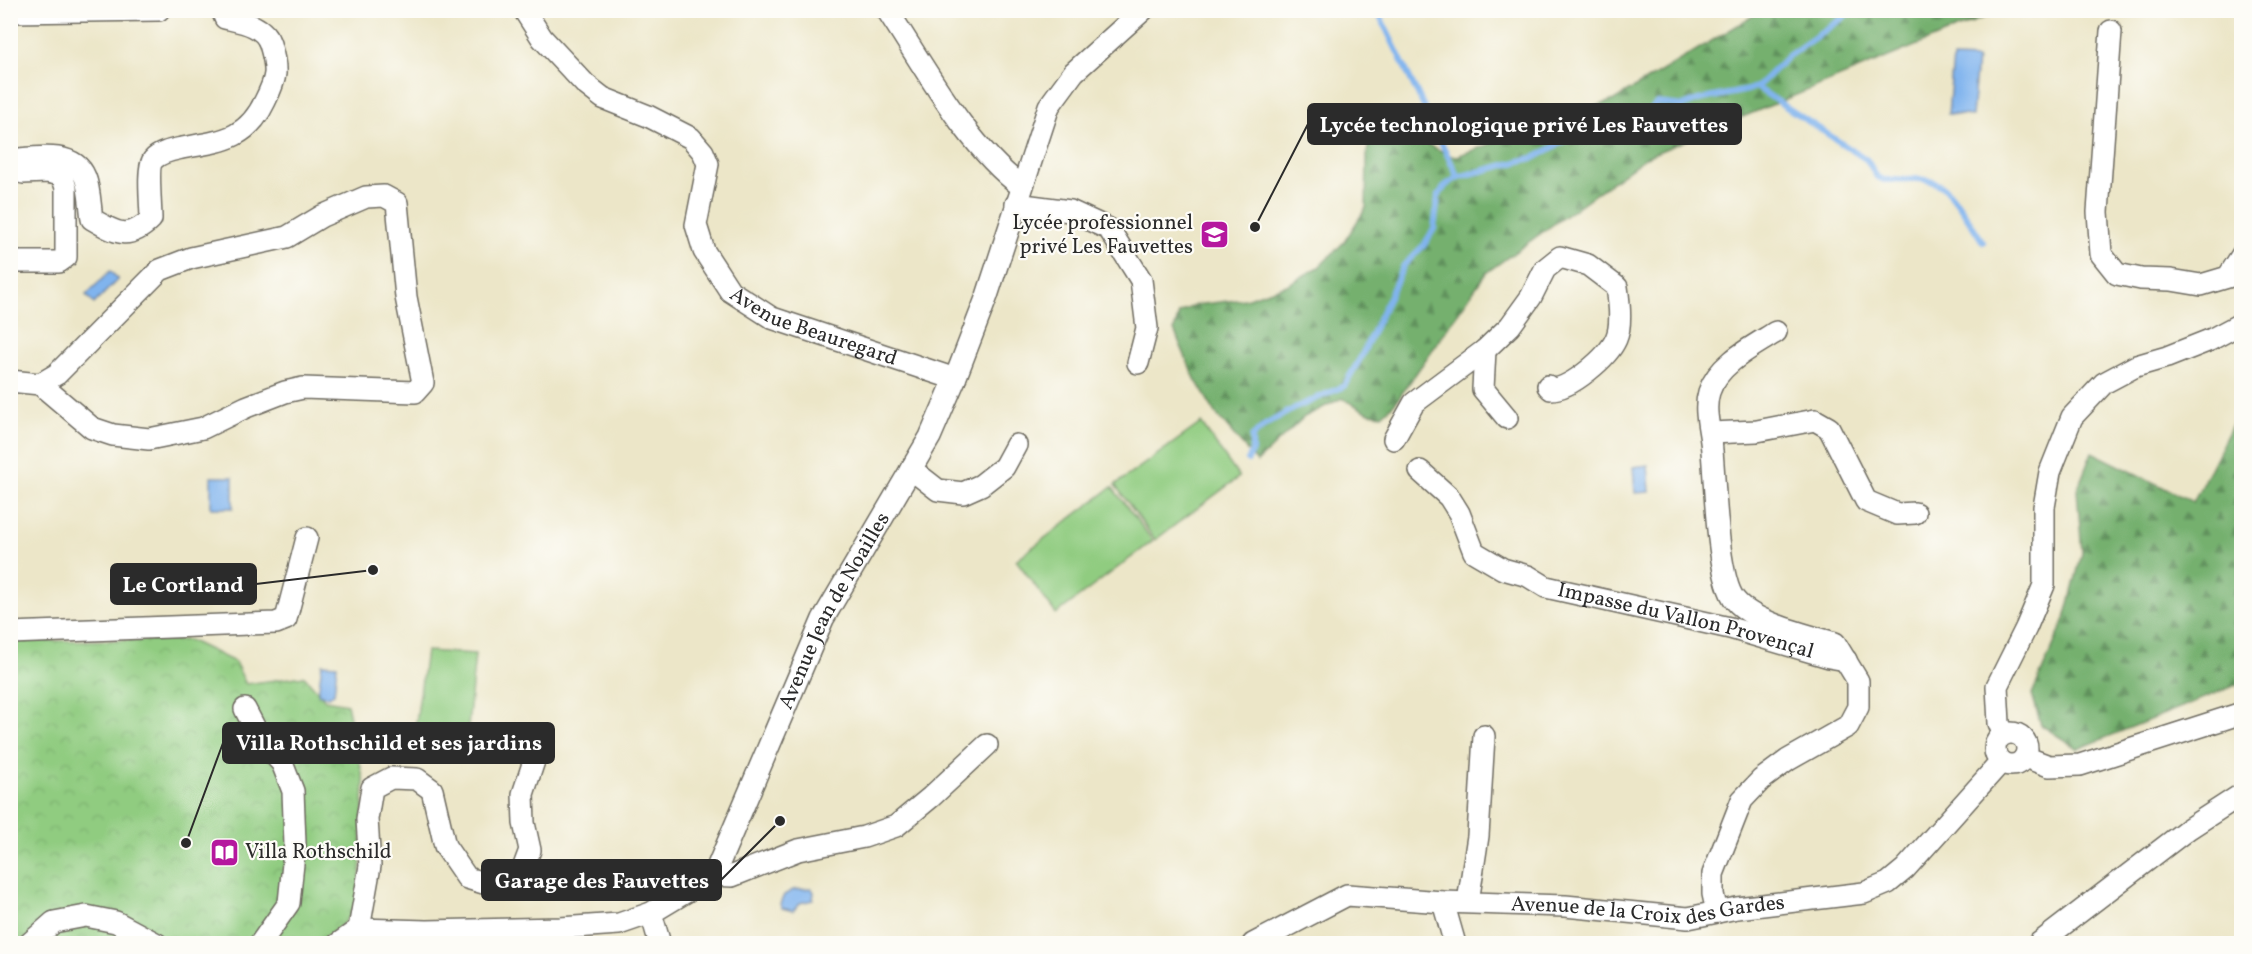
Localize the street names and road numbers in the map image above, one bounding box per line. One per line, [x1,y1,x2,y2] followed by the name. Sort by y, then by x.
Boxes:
[724,280,901,373] street label: Avenue Beauregard
[772,507,897,714] street label: Avenue Jean de Noailles
[1555,576,1817,666] street label: Impasse du Vallon Provençal
[1510,888,1786,933] street label: Avenue de la Croix des Gardes

